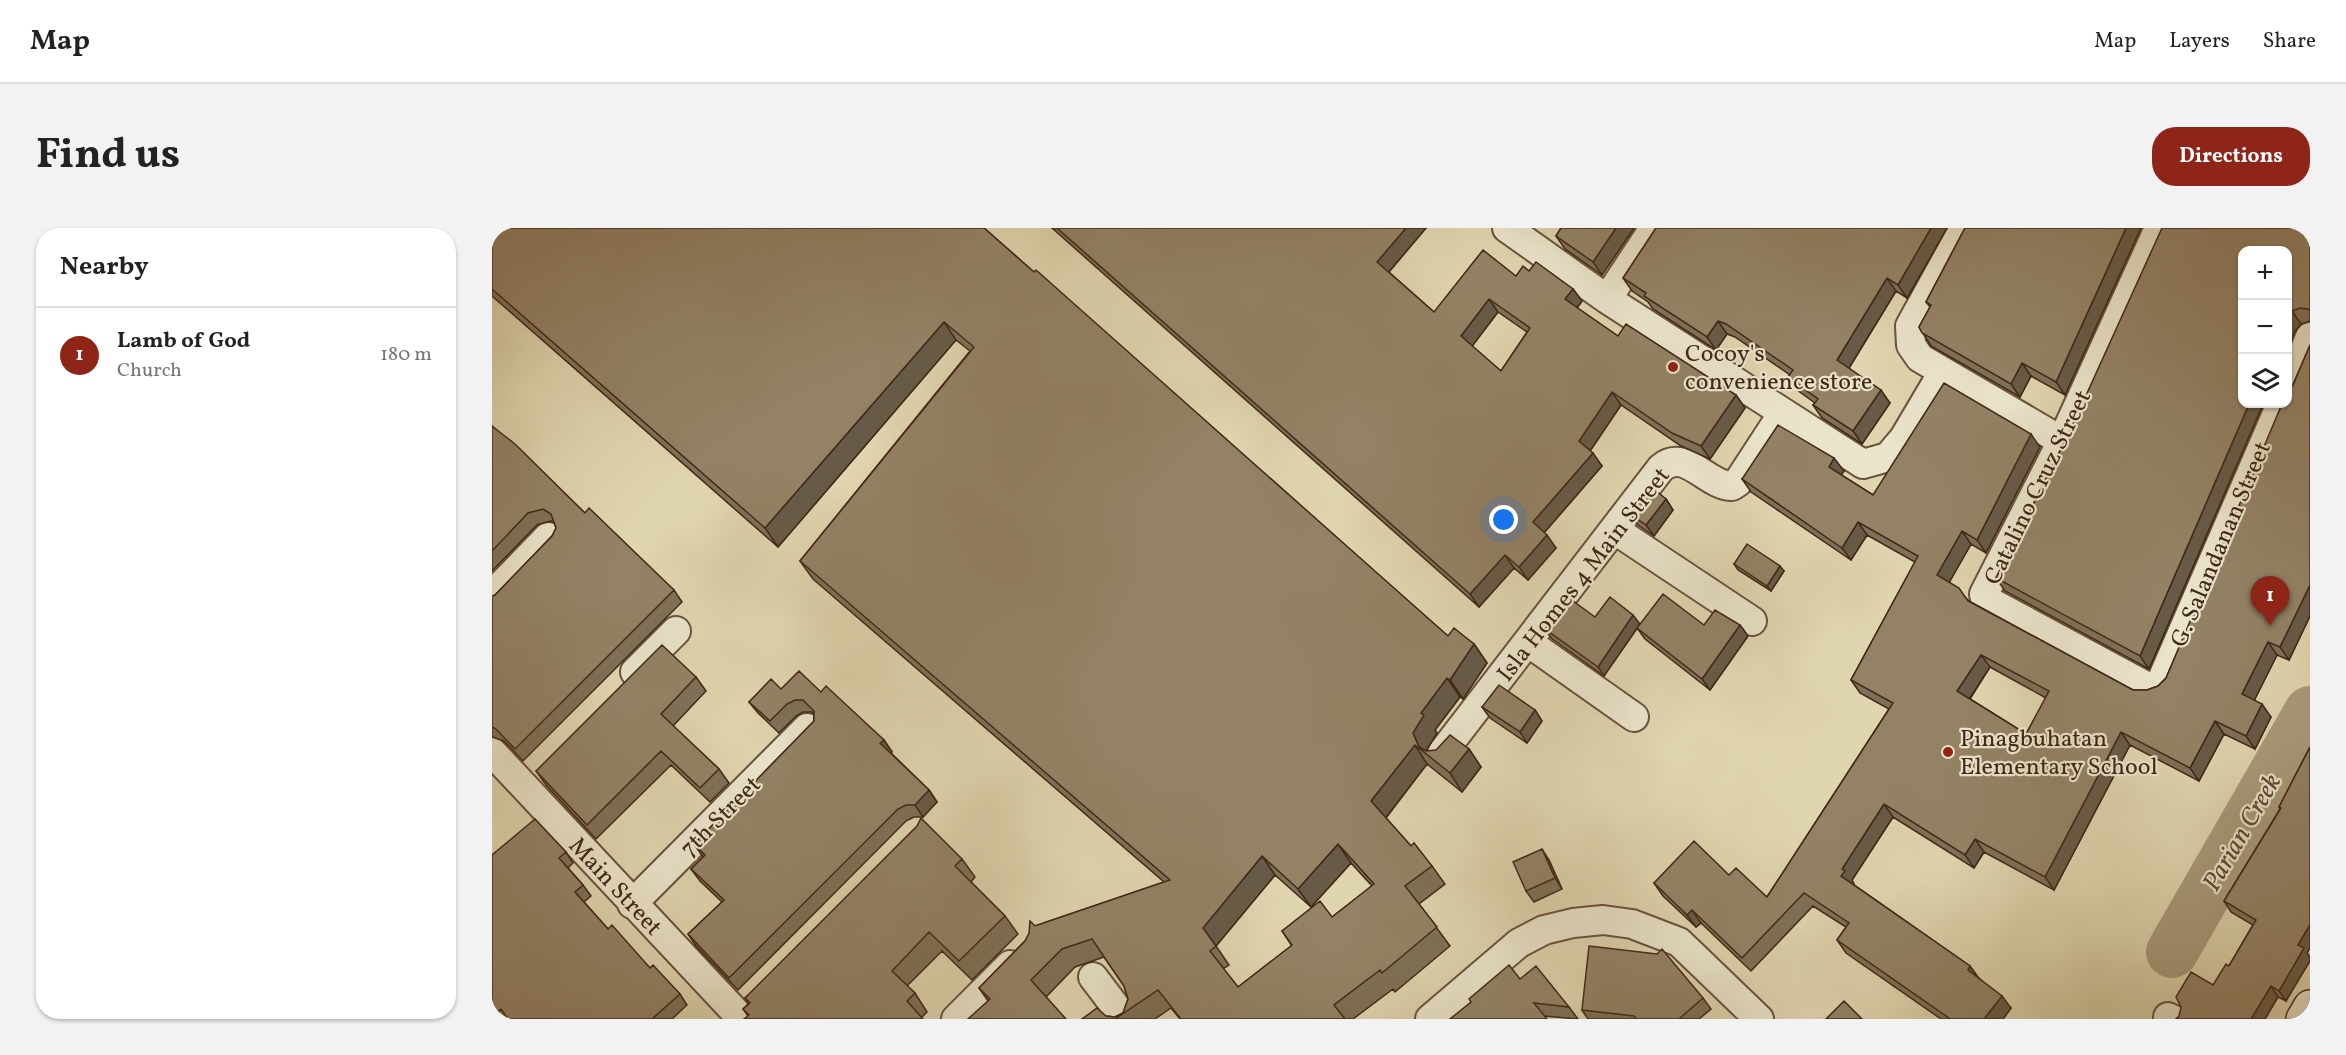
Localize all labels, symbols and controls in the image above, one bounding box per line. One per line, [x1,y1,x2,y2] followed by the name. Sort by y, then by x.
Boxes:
[30,22,90,61] text: Map
[2094,27,2136,56] text: Map
[2169,27,2230,56] text: Layers
[2263,27,2316,56] text: Share
[36,127,180,186] text: Find us
[2152,127,2310,186] button: Directions
[2238,246,2292,408] map controls
[2238,246,2292,300] button: +
[60,249,149,285] text: Nearby
[2238,300,2292,354] button: −
[117,326,250,357] text: Lamb of God
[1685,338,1873,400] place label: Cocoy's convenience store
[75,341,84,369] text: 1
[380,341,432,369] text: 180 m
[2238,354,2292,408] button: layers
[117,357,182,385] text: Church
[1666,360,1680,374] marker: Cocoy's convenience store
[1977,385,2101,591] street label: Catalino Cruz Street
[2163,437,2281,653] street label: G. Salandanan Street
[1490,461,1679,690] street label: Isla Homes 4 Main Street
[1489,505,1518,534] your location
[2250,576,2290,626] pin: 1
[1960,723,2158,785] place label: Pinagbuhatan Elementary School
[1941,745,1955,759] marker: Pinagbuhatan Elementary School
[2195,768,2291,898] water label: Parian Creek
[673,769,770,866] street label: 7th Street
[560,831,669,944] street label: Main Street

